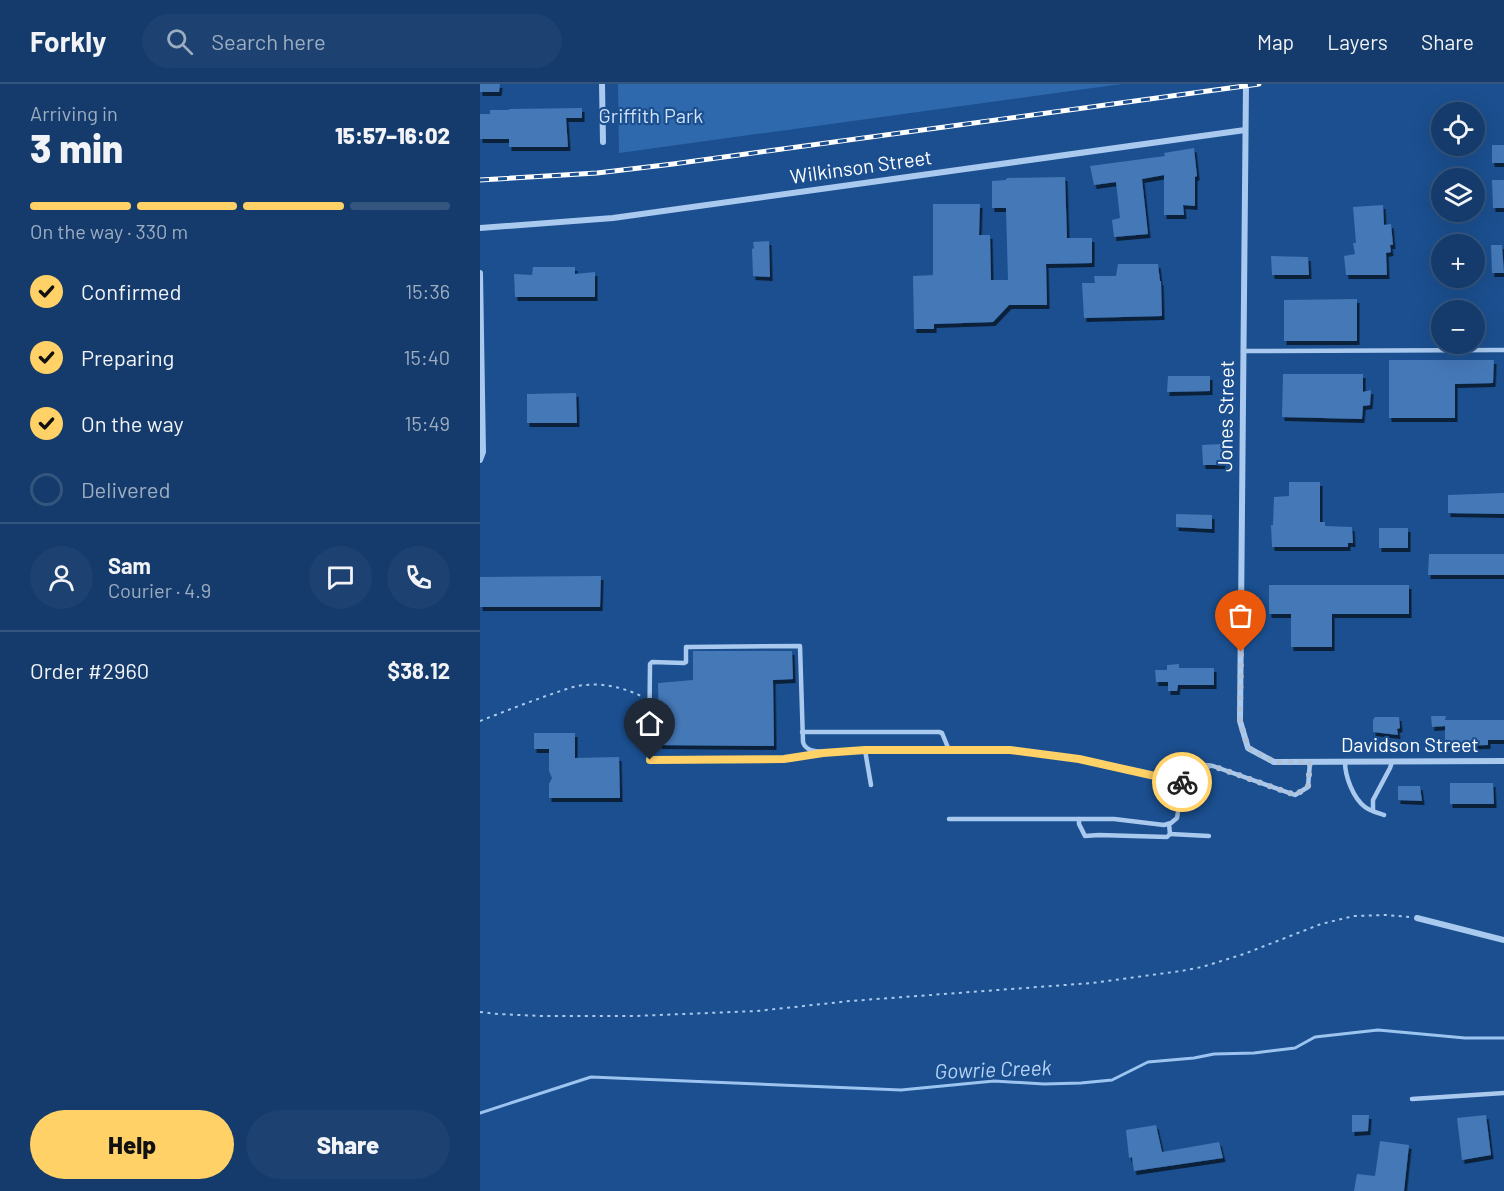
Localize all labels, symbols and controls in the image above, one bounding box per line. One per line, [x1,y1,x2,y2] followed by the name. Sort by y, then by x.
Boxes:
[142,14,562,68] search box
[30,24,106,58] text: Forkly
[163,25,196,58] icon: search
[211,28,326,54] text: Search here
[1257,29,1294,54] text: Map
[1327,29,1388,54] text: Layers
[1421,29,1474,54] text: Share
[30,101,118,125] text: Arriving in
[1431,102,1485,354] map controls
[1431,102,1485,156] button: locate
[599,103,703,127] park label: Griffith Park
[335,122,450,148] text: 15:57–16:02
[30,124,123,171] text: 3 min
[788,144,933,188] street label: Wilkinson Street
[1431,168,1485,222] button: layers
[30,219,188,243] text: On the way · 330 m
[1431,234,1485,288] button: +
[30,275,63,308] icon: check
[81,278,181,304] text: Confirmed
[405,279,450,303] text: 15:36
[1431,300,1485,354] button: −
[30,341,63,374] icon: check
[81,344,174,370] text: Preparing
[404,345,450,369] text: 15:40
[1212,360,1238,472] street label: Jones Street
[30,407,63,440] icon: check
[81,410,184,436] text: On the way
[405,411,450,435] text: 15:49
[81,476,170,502] text: Delivered
[30,546,93,609] button: person
[309,546,372,609] button: chat
[387,546,450,609] button: phone
[108,552,151,578] text: Sam
[108,578,211,602] text: Courier · 4.9
[1215,590,1266,652] pin
[1224,599,1257,632] icon: bag
[30,657,149,683] text: Order #2960
[388,657,450,683] text: $38.12
[624,698,675,760] pin
[633,707,666,740] icon: home
[1341,732,1479,756] street label: Davidson Street
[1152,752,1212,812] courier
[1166,766,1199,799] icon: bike
[934,1054,1053,1083] water label: Gowrie Creek
[30,1110,234,1179] button: Help
[246,1110,450,1179] button: Share

